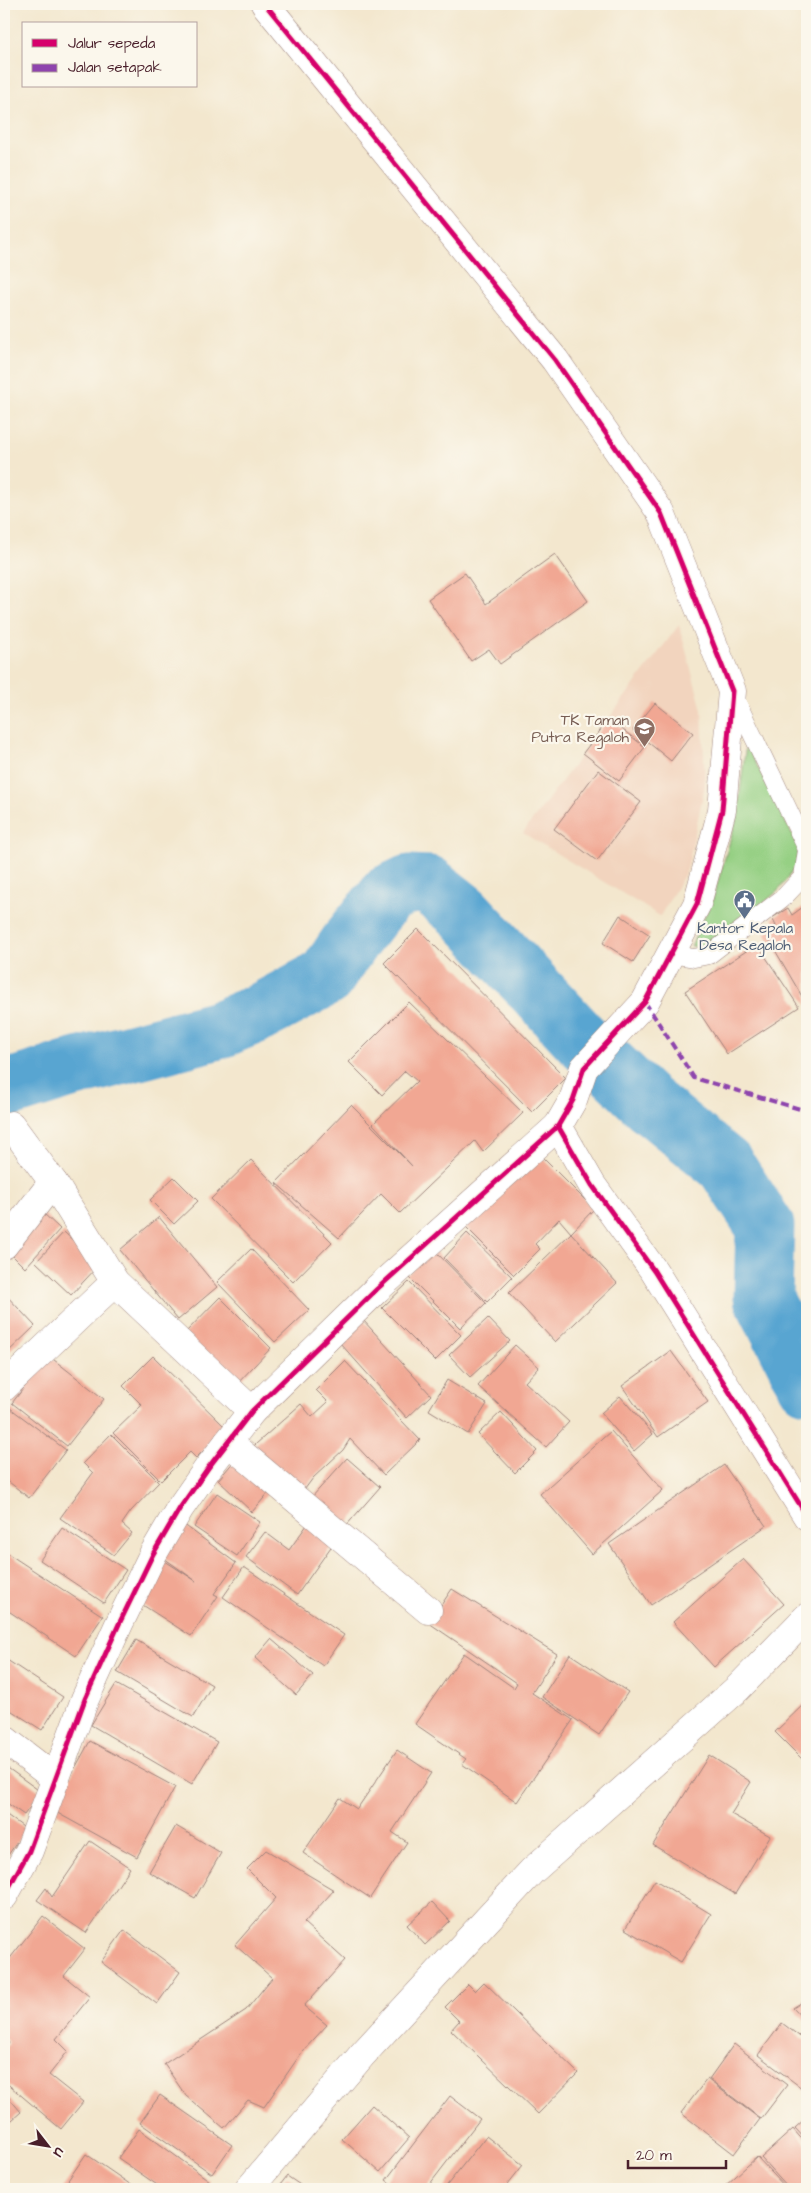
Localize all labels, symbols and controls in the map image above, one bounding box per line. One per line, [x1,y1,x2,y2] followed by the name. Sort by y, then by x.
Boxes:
[22,22,198,88] legend
[68,33,156,54] text: Jalur sepeda
[68,57,162,78] text: Jalan setapak
[531,710,630,749] place label: TK Taman Putra Regaloh
[633,717,657,748] school or university icon: TK Taman Putra Regaloh
[733,888,757,919] public building icon: Kantor Kepala Desa Regaloh
[697,918,793,957] place label: Kantor Kepala Desa Regaloh
[22,2120,72,2170] north arrow
[628,2138,726,2170] scale bar
[48,2144,69,2161] text: U
[636,2145,672,2166] text: 20 m

